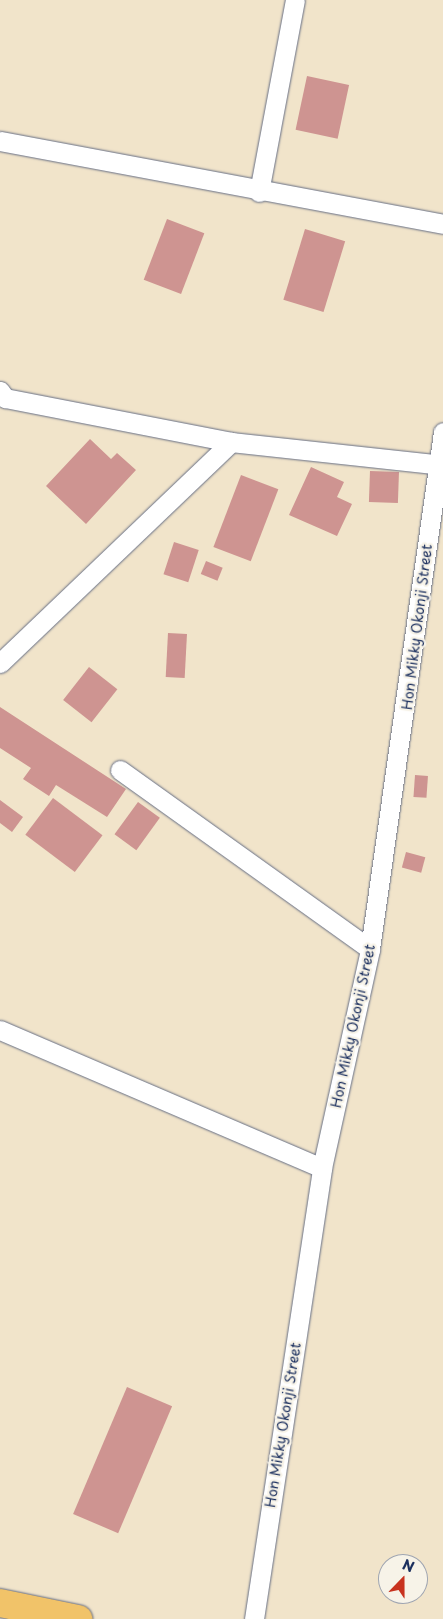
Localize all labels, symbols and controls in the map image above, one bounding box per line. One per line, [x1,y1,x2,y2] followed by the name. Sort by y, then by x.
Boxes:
[398,543,436,711] street label: Hon Mikky Okonji Street
[327,942,379,1110] street label: Hon Mikky Okonji Street
[262,1341,304,1509] street label: Hon Mikky Okonji Street
[378,1554,428,1604] north arrow
[399,1554,418,1577] text: N

